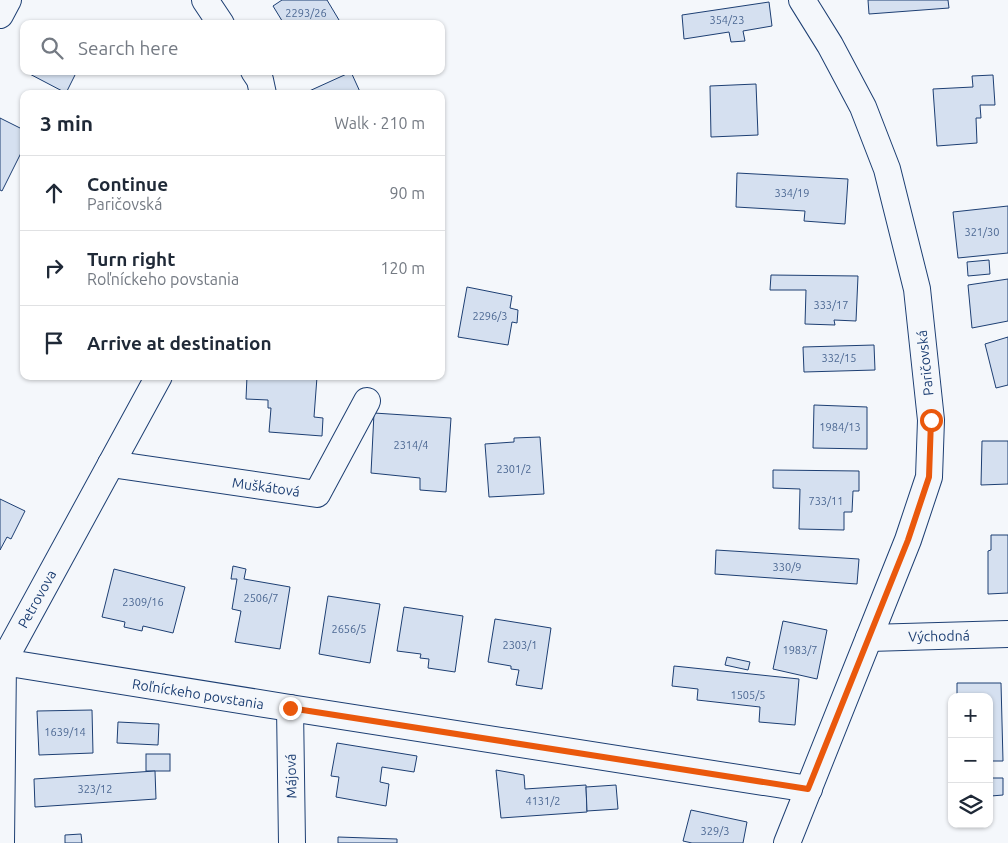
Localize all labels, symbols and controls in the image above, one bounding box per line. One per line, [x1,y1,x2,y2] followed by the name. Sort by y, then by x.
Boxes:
[285,7,327,19] house number: 2293/26
[709,14,745,26] house number: 354/23
[20,20,445,75] search box
[38,34,66,62] icon: search
[78,37,178,59] text: Search here
[40,111,93,135] text: 3 min
[334,114,425,132] text: Walk · 210 m
[87,173,168,195] text: Continue
[40,179,68,207] icon: ahead
[389,184,425,202] text: 90 m
[774,187,810,199] house number: 334/19
[87,195,162,213] text: Paričovská
[964,226,1000,238] house number: 321/30
[87,248,175,270] text: Turn right
[40,254,68,282] icon: right
[380,259,425,277] text: 120 m
[87,270,239,288] text: Roľníckeho povstania
[813,299,849,311] house number: 333/17
[472,310,508,322] house number: 2296/3
[40,329,68,357] icon: arrive
[914,329,936,397] street label: Paričovská
[87,332,272,354] text: Arrive at destination
[821,352,857,364] house number: 332/15
[920,409,943,432] route start
[819,421,861,433] house number: 1984/13
[393,439,429,451] house number: 2314/4
[496,463,532,475] house number: 2301/2
[231,474,301,500] street label: Muškátová
[808,495,844,507] house number: 733/11
[773,561,801,573] house number: 330/9
[15,567,59,631] street label: Petrovova
[243,592,279,604] house number: 2506/7
[122,596,164,608] house number: 2309/16
[331,623,367,635] house number: 2656/5
[908,627,970,645] street label: Východná
[502,639,538,651] house number: 2303/1
[782,644,818,656] house number: 1983/7
[131,676,265,712] street label: Roľníckeho povstania
[730,689,766,701] house number: 1505/5
[948,693,993,828] map controls
[948,693,993,738] button: +
[279,697,302,720] route end
[44,726,86,738] house number: 1639/14
[948,738,993,783] button: −
[283,753,299,799] street label: Májová
[77,783,113,795] house number: 323/12
[948,783,993,828] button: layers
[525,795,561,807] house number: 4131/2
[701,825,729,837] house number: 329/3

